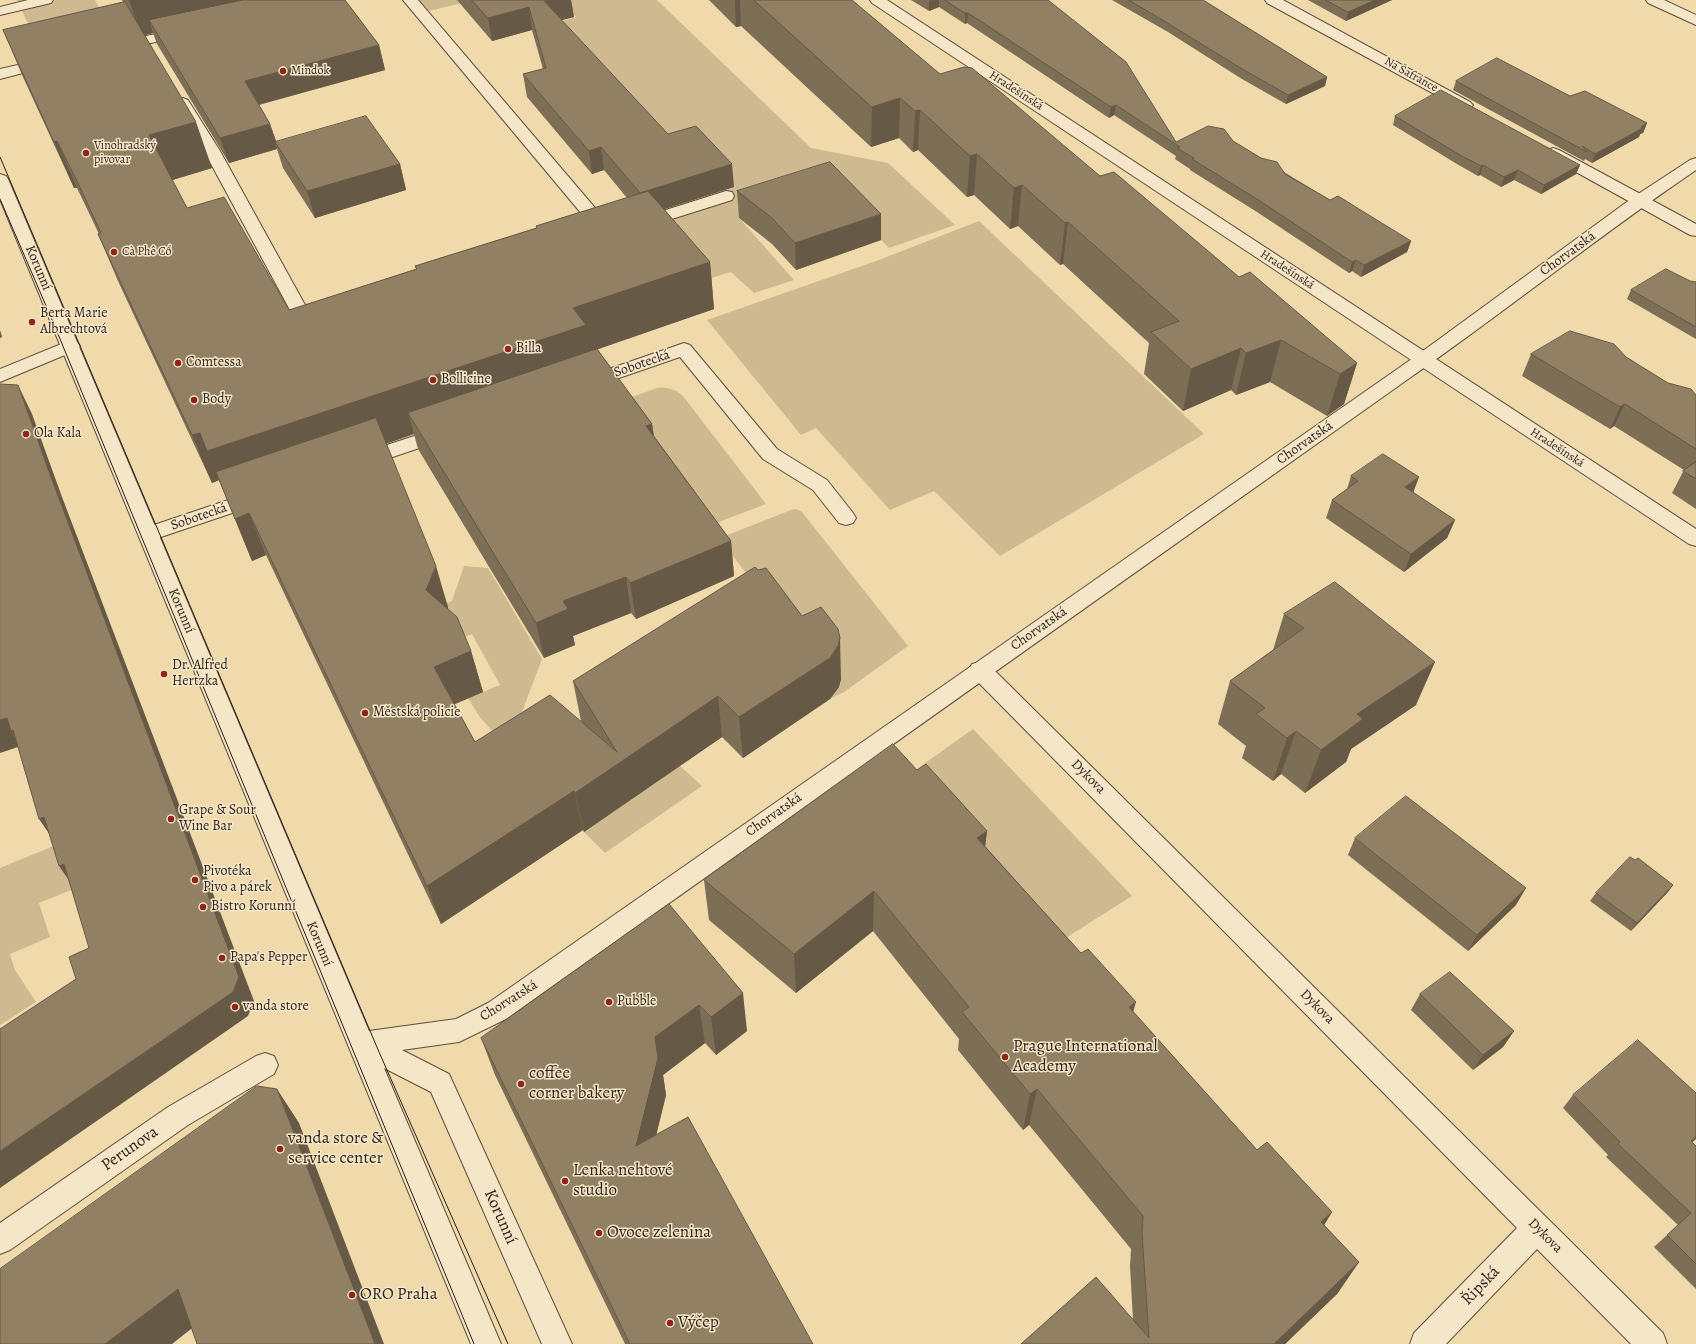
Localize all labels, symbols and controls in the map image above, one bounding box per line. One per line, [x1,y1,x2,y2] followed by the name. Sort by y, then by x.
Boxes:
[1382,54,1440,96] street label: Na Šafránce
[291,64,329,78] place label: Mindok
[278,66,288,76] marker: Mindok
[986,68,1046,114] street label: Hradešínská
[94,139,156,167] place label: Vinohradský pivovar
[81,148,91,158] marker: Vinohradský pivovar
[1537,228,1599,280] street label: Chorvatská
[21,243,55,293] street label: Korunní
[122,245,171,259] place label: Cà Phê Cổ
[109,247,119,257] marker: Cà Phê Cổ
[1257,247,1317,293] street label: Hradešínská
[40,306,108,338] place label: Berta Marie Albrechtová
[27,317,37,327] marker: Berta Marie Albrechtová
[516,341,542,357] place label: Billa
[503,344,513,354] marker: Billa
[612,347,672,381] street label: Sobotecká
[186,355,242,371] place label: Comtessa
[173,358,183,368] marker: Comtessa
[441,372,491,388] place label: Bollicine
[428,375,438,385] marker: Bollicine
[202,392,231,408] place label: Body
[189,395,199,405] marker: Body
[1274,418,1336,468] street label: Chorvatská
[1527,425,1587,471] street label: Hradešínská
[34,426,82,442] place label: Ola Kala
[21,429,31,439] marker: Ola Kala
[169,500,229,534] street label: Sobotecká
[164,586,198,636] street label: Korunní
[1008,604,1070,654] street label: Chorvatská
[172,658,228,690] place label: Dr. Alfred Hertzka
[159,669,169,679] marker: Dr. Alfred Hertzka
[373,705,461,721] place label: Městská policie
[360,708,370,718] marker: Městská policie
[1067,756,1109,798] street label: Dykova
[743,790,805,840] street label: Chorvatská
[179,803,256,836] place label: Grape & Sour Wine Bar
[166,814,176,824] marker: Grape & Sour Wine Bar
[203,864,272,896] place label: Pivotéka Pivo a párek
[190,875,200,885] marker: Pivotéka Pivo a párek
[211,899,296,915] place label: Bistro Korunní
[198,902,208,912] marker: Bistro Korunní
[302,919,336,969] street label: Korunní
[230,950,307,966] place label: Papa's Pepper
[217,953,227,963] marker: Papa's Pepper
[477,977,541,1025] street label: Chorvatská
[1296,986,1338,1028] street label: Dykova
[617,994,656,1010] place label: Pubble
[604,997,614,1007] marker: Pubble
[243,999,309,1015] place label: vanda store
[230,1002,240,1012] marker: vanda store
[1013,1037,1158,1077] place label: Prague International Academy
[1000,1052,1010,1062] marker: Prague International Academy
[529,1064,624,1104] place label: coffee corner bakery
[516,1079,526,1089] marker: coffee corner bakery
[98,1122,162,1176] street label: Perunova
[288,1129,383,1169] place label: vanda store & service center
[275,1144,285,1154] marker: vanda store & service center
[573,1161,673,1201] place label: Lenka nehtové studio
[560,1176,570,1186] marker: Lenka nehtové studio
[479,1186,521,1248] street label: Korunní
[1524,1215,1566,1257] street label: Dykova
[607,1223,711,1243] place label: Ovoce zelenina
[594,1228,604,1238] marker: Ovoce zelenina
[1457,1262,1505,1310] street label: Řipská
[360,1285,438,1305] place label: ORO Praha
[347,1290,357,1300] marker: ORO Praha
[678,1313,719,1333] place label: Výčep
[665,1318,675,1328] marker: Výčep

